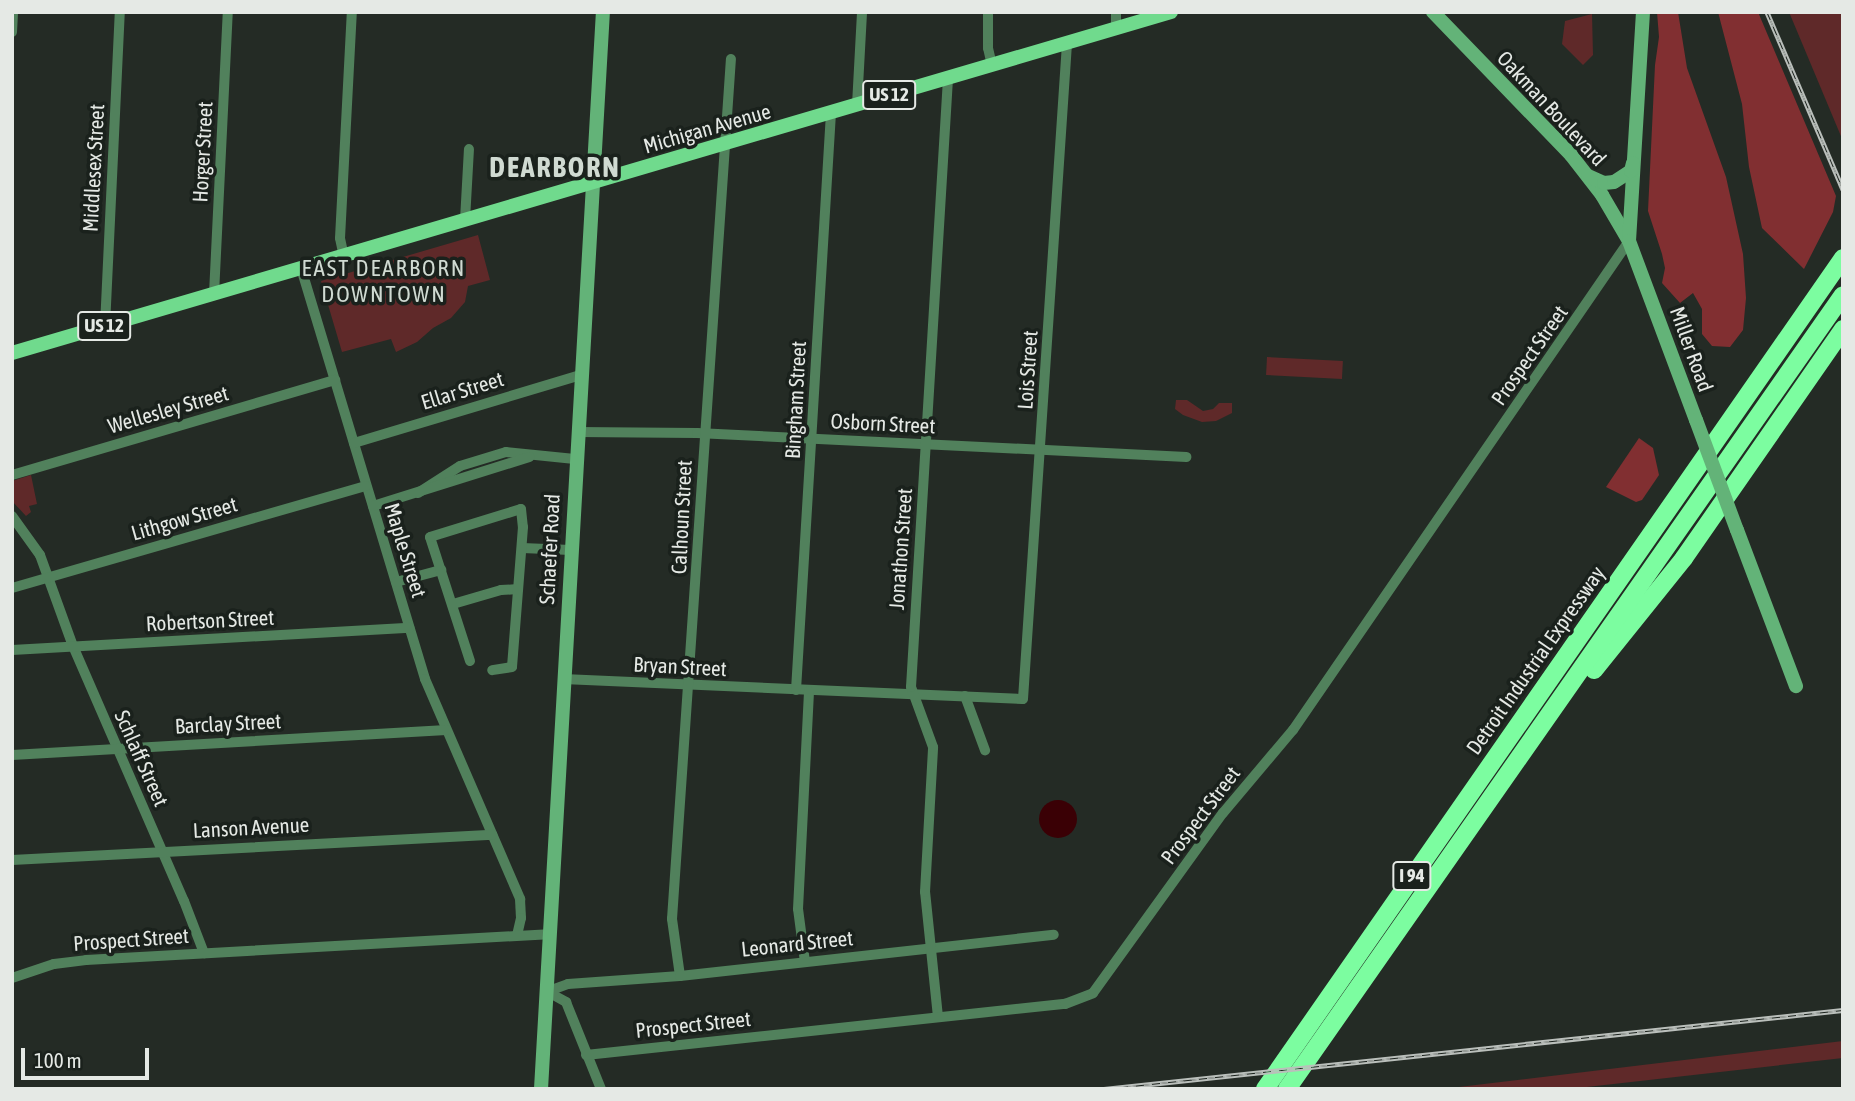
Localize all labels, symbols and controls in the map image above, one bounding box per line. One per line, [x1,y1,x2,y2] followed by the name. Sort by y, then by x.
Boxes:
[1492,45,1612,171] street label: Oakman Boulevard
[861,80,917,110] road number: US 12
[640,98,774,158] street label: Michigan Avenue
[187,101,217,203] street label: Horger Street
[77,103,109,233] street label: Middlesex Street
[490,150,620,184] district label: DEARBORN
[303,254,465,308] district label: EAST DEARBORN DOWNTOWN
[1485,300,1573,410] street label: Prospect Street
[1665,303,1719,395] street label: Miller Road
[76,310,132,342] road number: US 12
[1012,330,1042,410] street label: Lois Street
[779,340,811,460] street label: Bingham Street
[418,366,506,414] street label: Ellar Street
[105,380,231,438] street label: Wellesley Street
[830,408,936,438] street label: Osborn Street
[665,459,697,575] street label: Calhoun Street
[883,487,917,611] street label: Jonathon Street
[128,491,240,545] street label: Lithgow Street
[534,493,564,605] street label: Schaefer Road
[380,500,432,600] street label: Maple Street
[1460,561,1610,759] street label: Detroit Industrial Expressway
[145,604,275,636] street label: Robertson Street
[633,651,727,681] street label: Bryan Street
[110,706,174,810] street label: Schlaff Street
[174,708,282,738] street label: Barclay Street
[1155,761,1245,869] street label: Prospect Street
[192,811,310,843] street label: Lanson Avenue
[1391,860,1433,891] road number: I 94
[72,922,190,956] street label: Prospect Street
[740,925,854,961] street label: Leonard Street
[634,1005,752,1043] street label: Prospect Street
[24,1034,152,1078] scale bar
[34,1048,82,1072] text: 100 m

